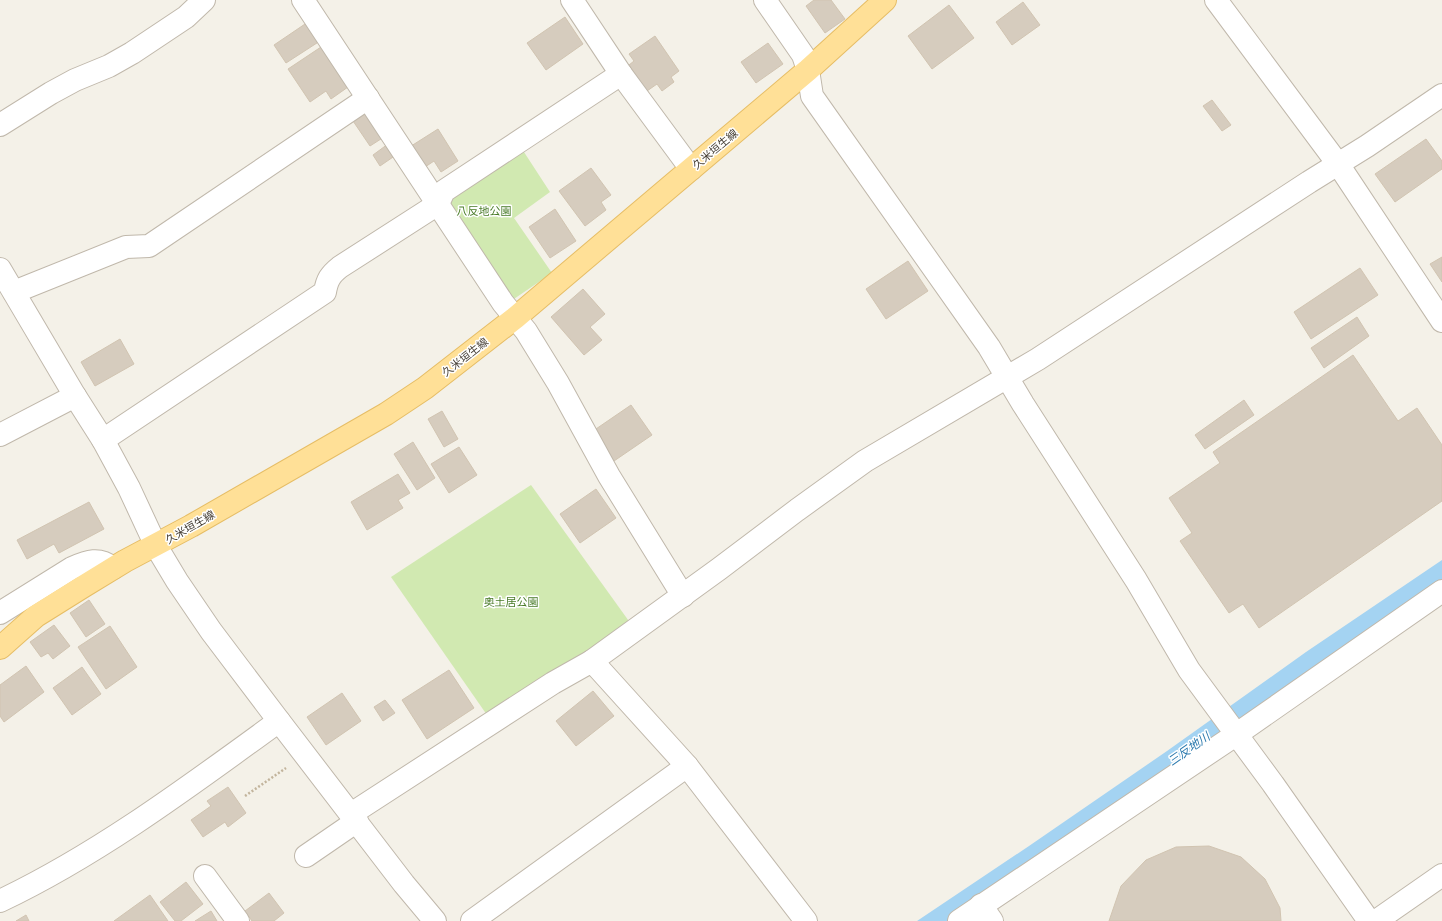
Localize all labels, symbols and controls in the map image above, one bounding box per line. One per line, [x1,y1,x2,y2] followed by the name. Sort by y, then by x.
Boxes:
[689,126,741,172] street label: 久米垣生線
[457,204,512,218] park label: 八反地公園
[439,335,491,379] street label: 久米垣生線
[163,507,217,547] street label: 久米垣生線
[484,595,539,609] park label: 奥土居公園
[1165,728,1214,769] water label: 三反地川

